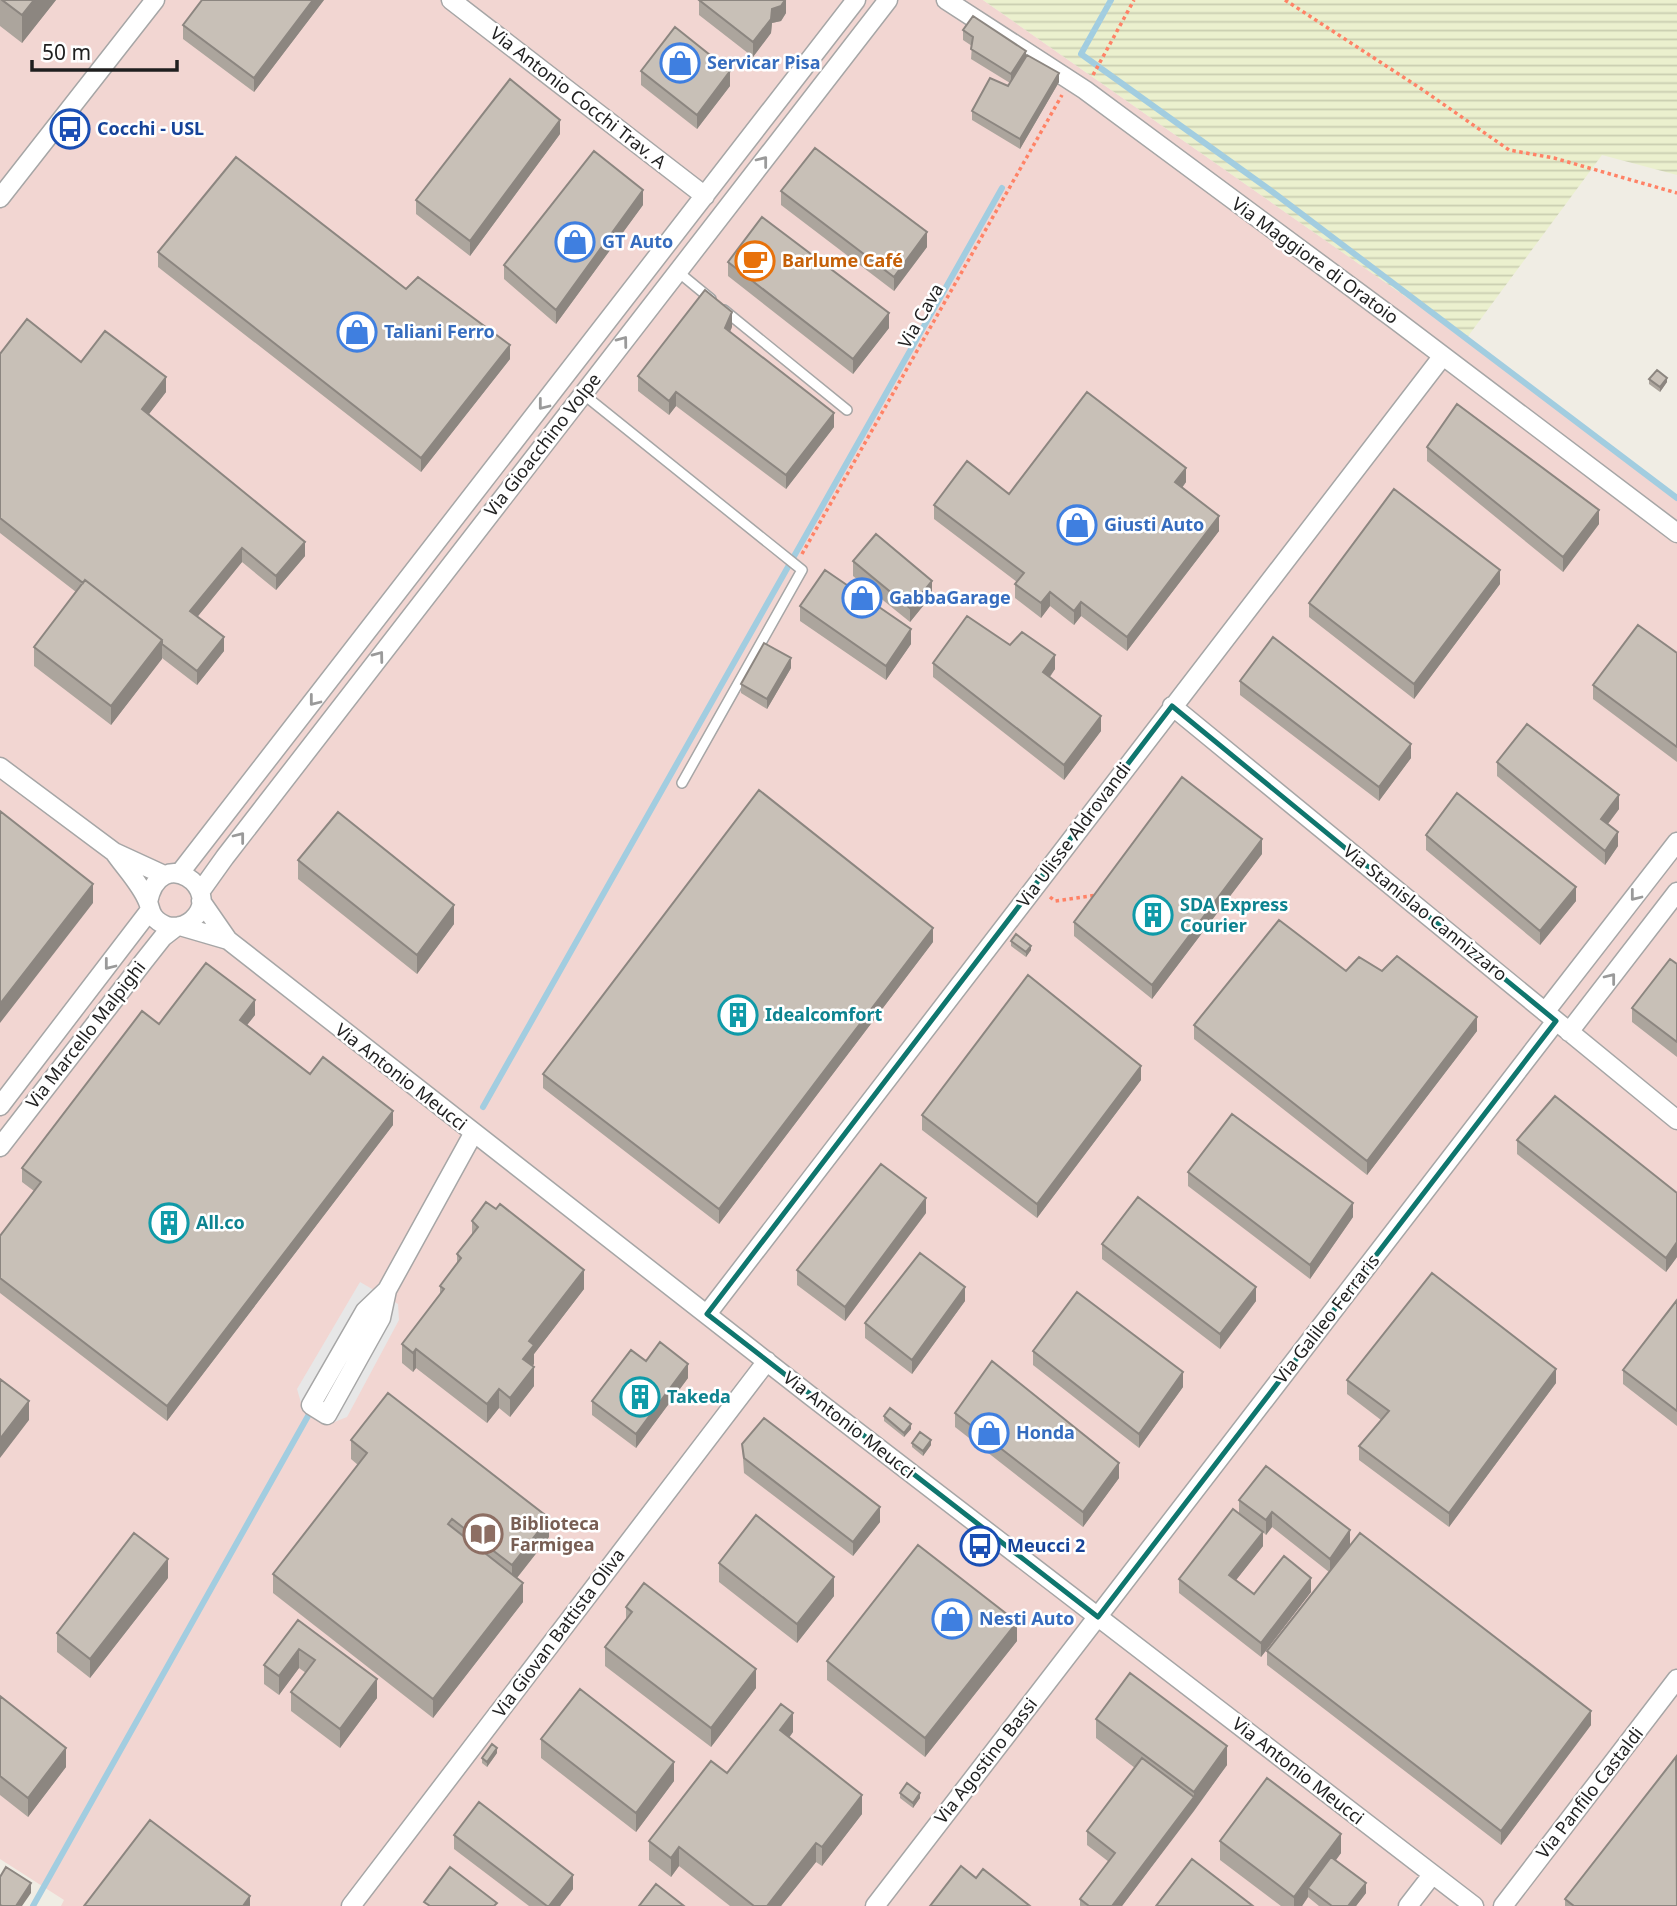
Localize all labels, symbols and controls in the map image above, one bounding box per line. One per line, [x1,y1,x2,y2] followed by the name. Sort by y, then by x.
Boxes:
[486,21,672,174] street label: Via Antonio Cocchi Trav. A
[32,28,177,72] scale bar
[42,38,91,66] text: 50 m
[659,42,701,84] shop icon: Servicar Pisa
[707,50,821,74] place label: Servicar Pisa
[49,108,91,150] bus stop icon: Cocchi - USL
[97,116,204,140] place label: Cocchi - USL
[754,157,767,169] one-way arrow
[1227,191,1404,329] street label: Via Maggiore di Oratoio
[554,221,596,263] shop icon: GT Auto
[602,229,673,253] place label: GT Auto
[734,240,776,282] cafe icon: Barlume Café
[782,248,903,272] place label: Barlume Café
[892,279,948,352] street label: Via Cava
[336,311,378,353] shop icon: Taliani Ferro
[384,319,495,343] place label: Taliani Ferro
[615,336,628,349] one-way arrow
[479,368,606,521] street label: Via Gioacchino Volpe
[539,397,552,410] one-way arrow
[1056,504,1098,546] shop icon: Giusti Auto
[1104,512,1204,536] place label: Giusti Auto
[841,577,883,619] shop icon: GabbaGarage
[889,585,1011,609] place label: GabbaGarage
[371,652,383,664] one-way arrow
[310,693,323,706] one-way arrow
[1011,757,1136,912] street label: Via Ulisse Aldrovandi
[232,832,245,845] one-way arrow
[1339,838,1513,986] street label: Via Stanislao Cannizzaro
[1631,888,1644,900] one-way arrow
[1180,892,1288,937] place label: SDA Express Courier
[1132,894,1174,936] building icon: SDA Express Courier
[20,956,150,1113] street label: Via Marcello Malpighi
[105,957,118,969] one-way arrow
[1603,973,1615,986] one-way arrow
[717,994,759,1036] building icon: Idealcomfort
[765,1002,883,1026] place label: Idealcomfort
[331,1017,472,1135] street label: Via Antonio Meucci
[148,1202,190,1244] building icon: All.co
[196,1210,245,1234] place label: All.co
[1268,1249,1384,1388] street label: Via Galileo Ferraris
[779,1365,920,1483] street label: Via Antonio Meucci
[619,1376,661,1418] building icon: Takeda
[667,1384,731,1408] place label: Takeda
[968,1412,1010,1454] shop icon: Honda
[1016,1420,1075,1444] place label: Honda
[510,1511,599,1556] place label: Biblioteca Farmigea
[462,1513,504,1555] library icon: Biblioteca Farmigea
[959,1525,1001,1567] bus stop icon: Meucci 2
[1007,1533,1085,1557] place label: Meucci 2
[487,1543,630,1722] street label: Via Giovan Battista Oliva
[931,1598,973,1640] shop icon: Nesti Auto
[979,1606,1075,1630] place label: Nesti Auto
[928,1692,1042,1828] street label: Via Agostino Bassi
[1228,1711,1369,1829] street label: Via Antonio Meucci
[1530,1722,1648,1863] street label: Via Panfilo Castaldi

